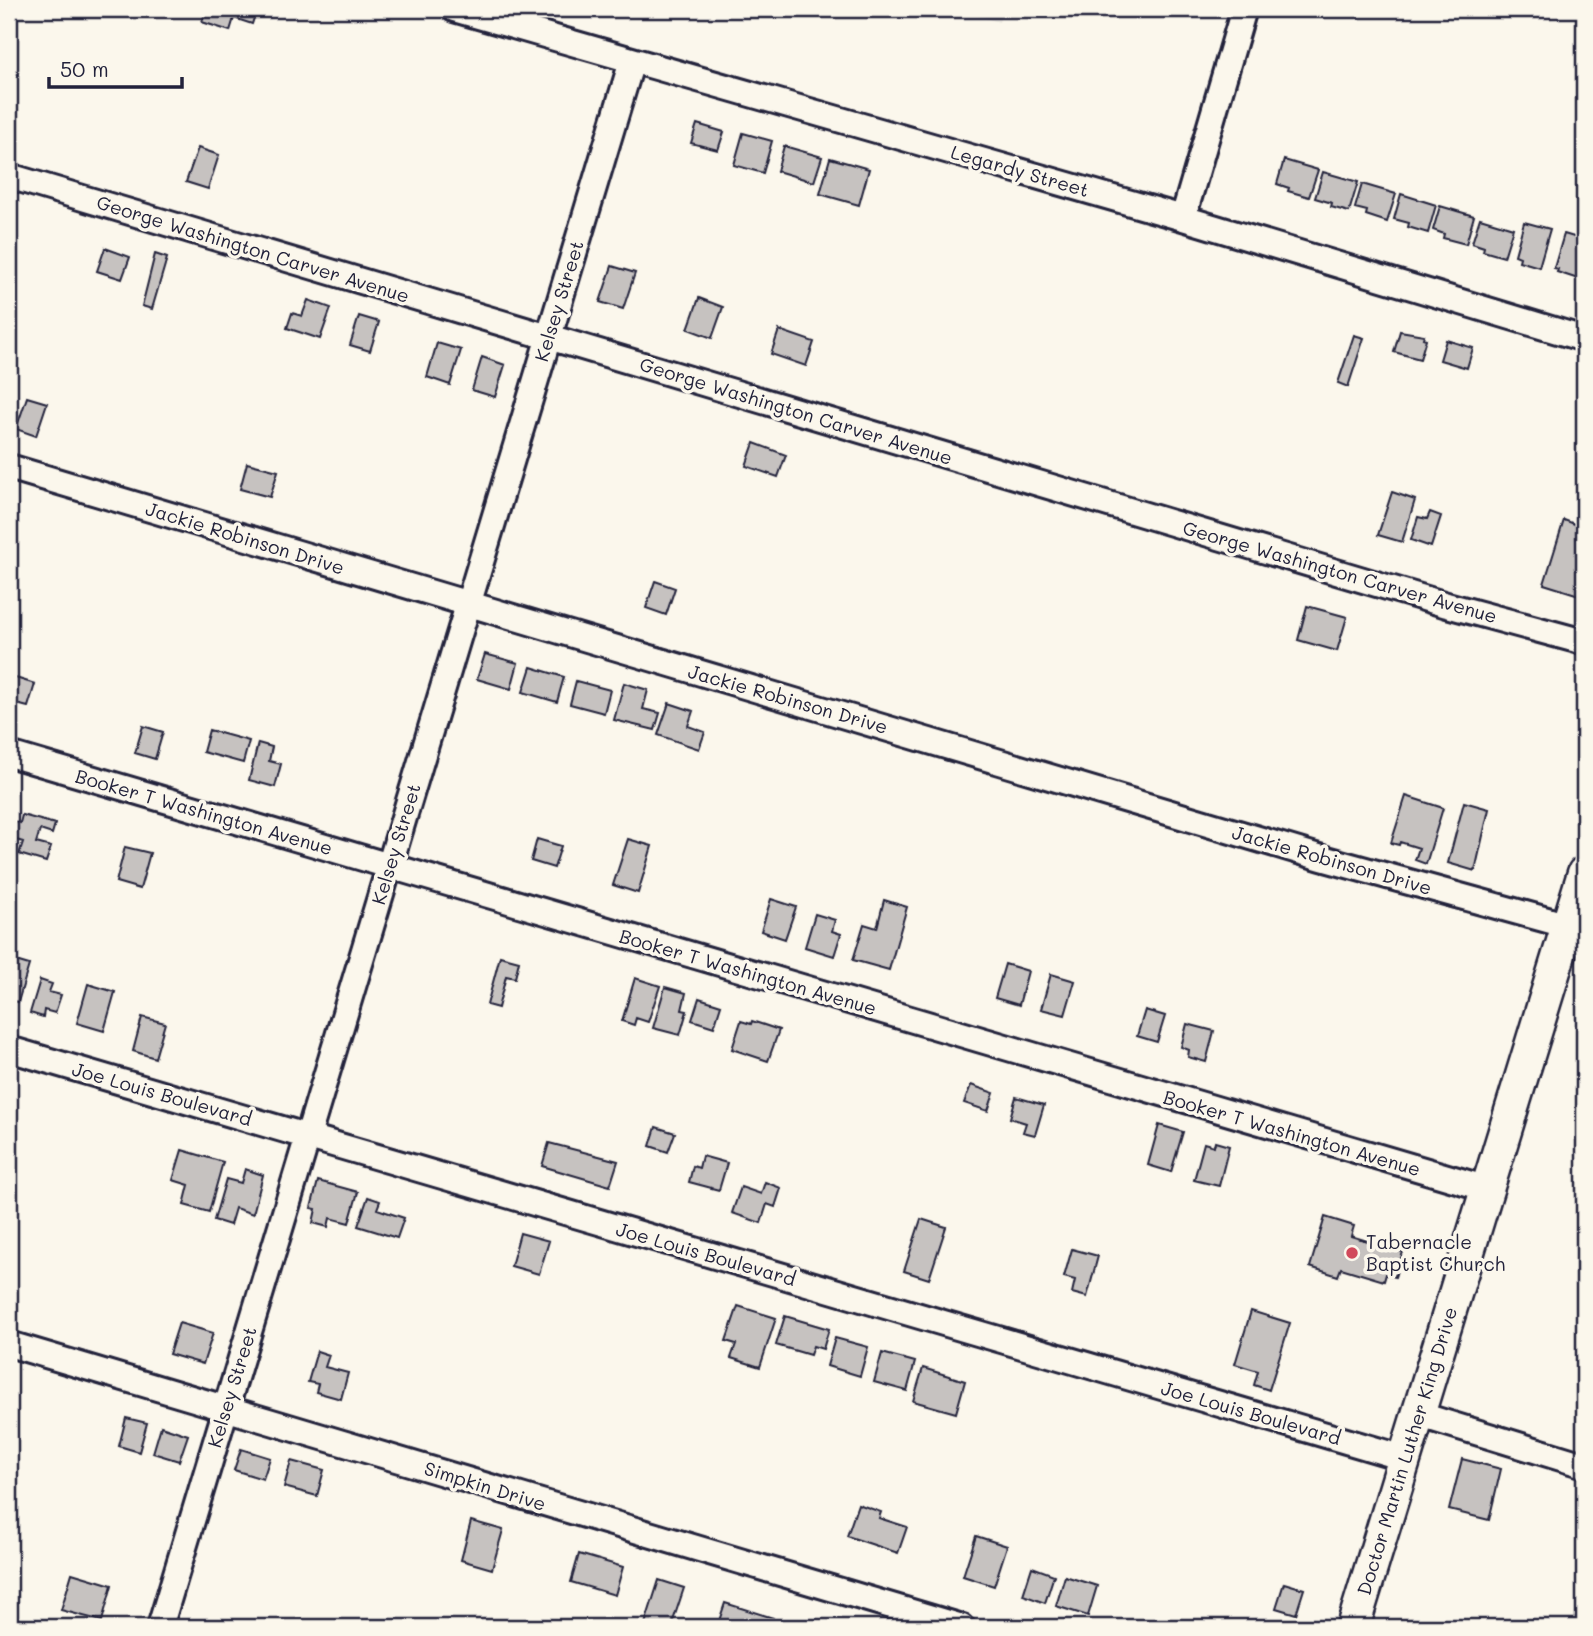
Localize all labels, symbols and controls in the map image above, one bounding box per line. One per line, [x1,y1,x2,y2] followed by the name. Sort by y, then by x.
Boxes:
[49,46,182,90] scale bar
[60,55,109,82] text: 50 m
[948,139,1092,202] street label: Legardy Street
[94,189,413,308] street label: George Washington Carver Avenue
[528,237,589,365] street label: Kelsey Street
[637,351,956,470] street label: George Washington Carver Avenue
[143,495,347,580] street label: Jackie Robinson Drive
[1180,515,1500,628] street label: George Washington Carver Avenue
[685,658,891,739] street label: Jackie Robinson Drive
[73,763,336,860] street label: Booker T Washington Avenue
[365,780,426,908] street label: Kelsey Street
[1229,819,1435,900] street label: Jackie Robinson Drive
[617,923,880,1020] street label: Booker T Washington Avenue
[69,1056,255,1131] street label: Joe Louis Boulevard
[1161,1084,1424,1181] street label: Booker T Washington Avenue
[613,1216,799,1291] street label: Joe Louis Boulevard
[1366,1229,1505,1276] place label: Tabernacle Baptist Church
[1344,1245,1360,1261] marker: Tabernacle Baptist Church
[1351,1304,1462,1598] street label: Doctor Martin Luther King Drive
[201,1323,262,1451] street label: Kelsey Street
[1158,1375,1344,1450] street label: Joe Louis Boulevard
[421,1455,549,1516] street label: Simpkin Drive

